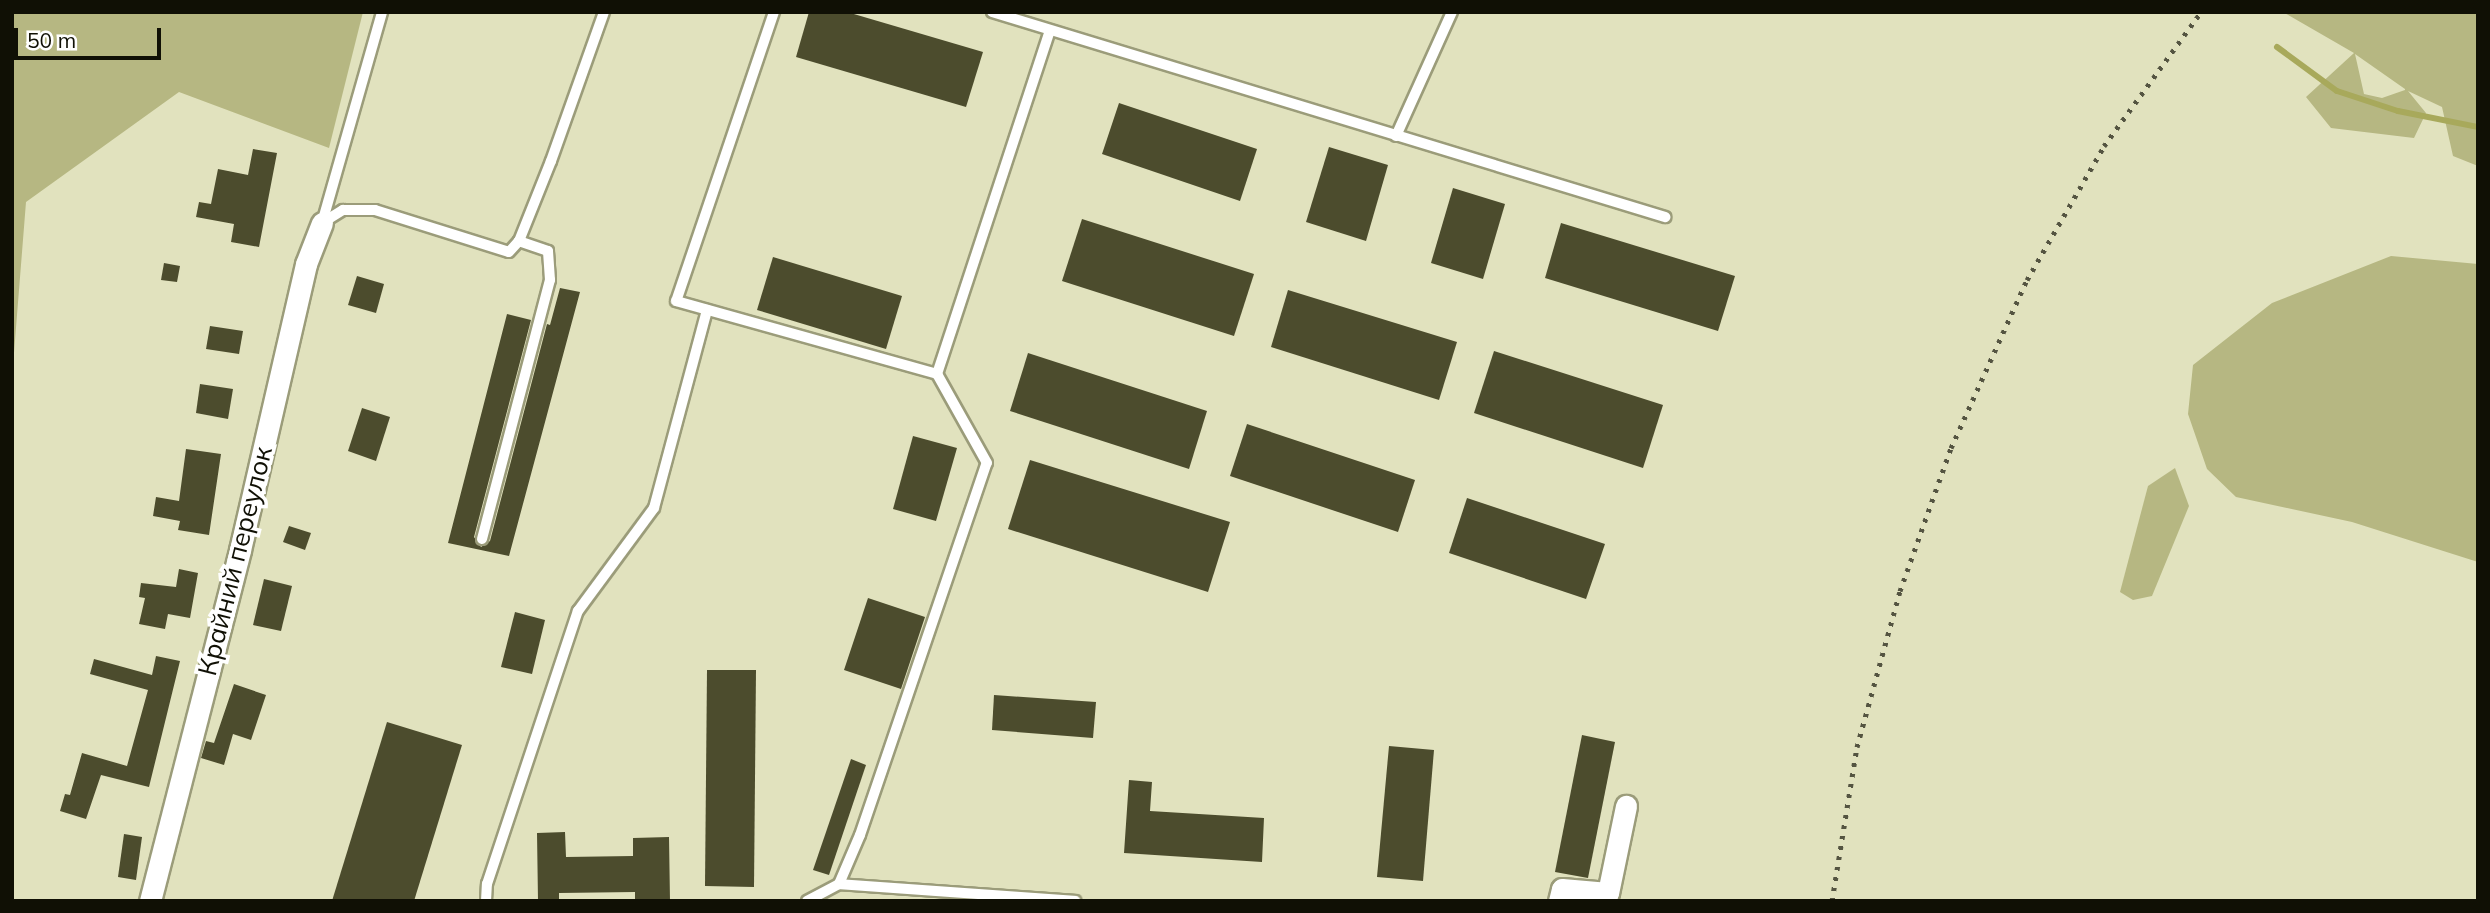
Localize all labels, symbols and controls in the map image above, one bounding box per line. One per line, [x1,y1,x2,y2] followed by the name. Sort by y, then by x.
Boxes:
[18,14,164,58] scale bar
[27,27,76,53] text: 50 m
[191,443,279,679] street label: Крайний переулок

